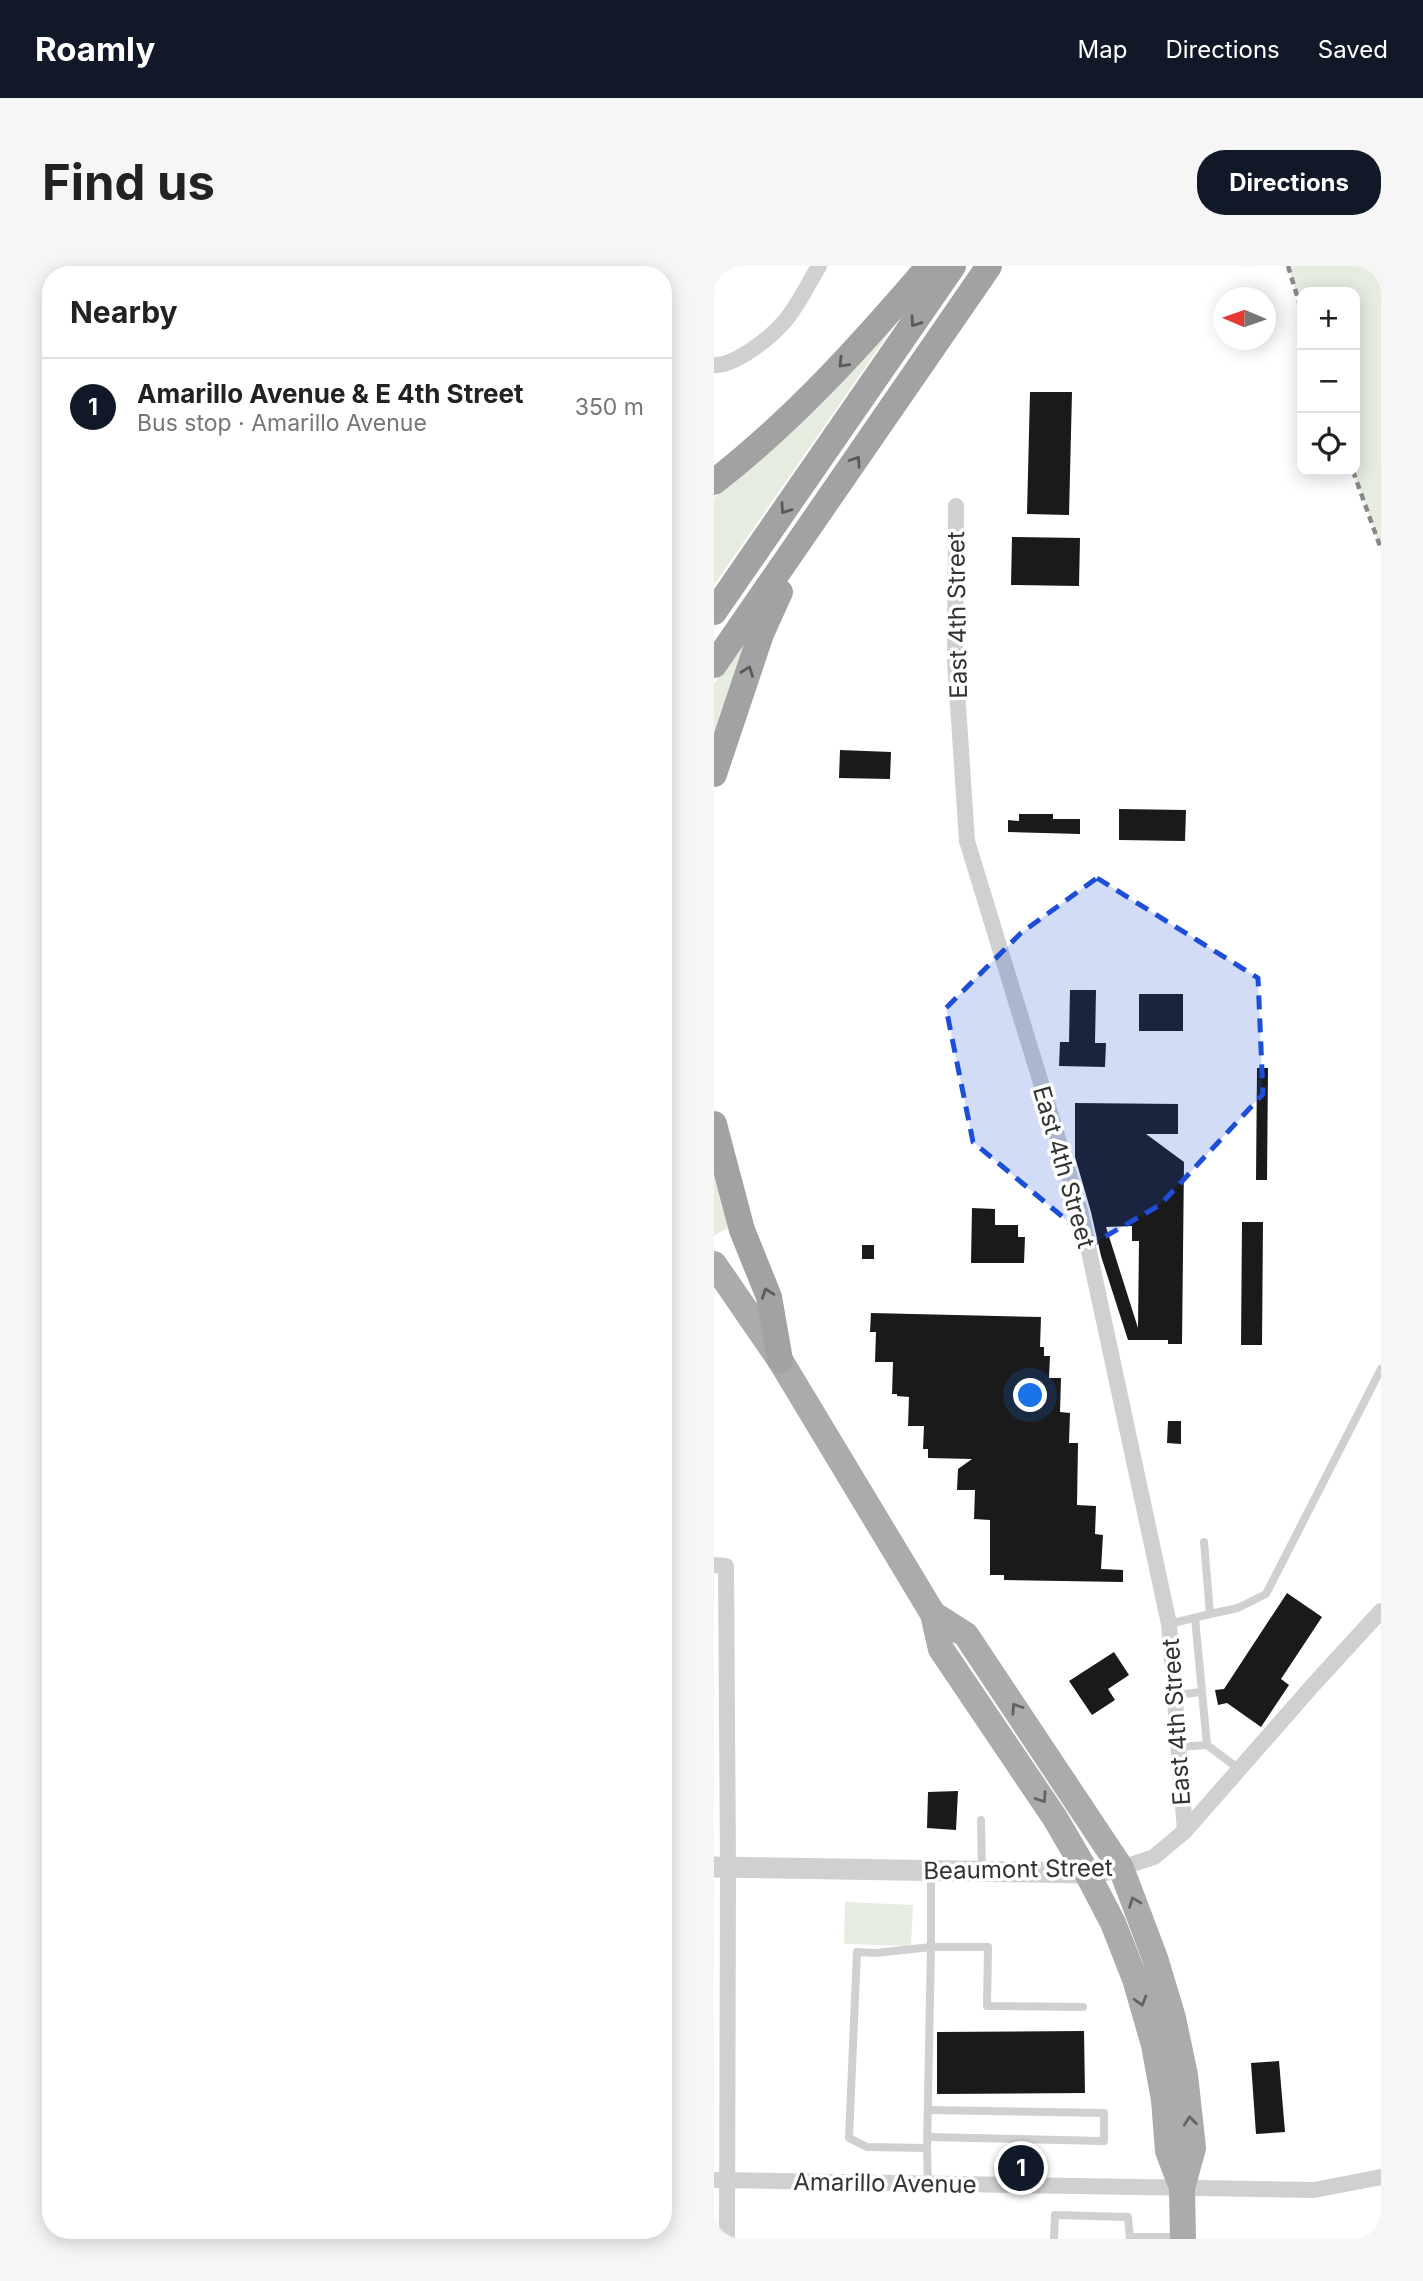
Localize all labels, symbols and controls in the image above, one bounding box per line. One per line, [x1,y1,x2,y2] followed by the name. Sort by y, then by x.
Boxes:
[35,29,155,69] text: Roamly
[1078,35,1127,64] text: Map
[1165,35,1280,64] text: Directions
[1318,35,1388,64] text: Saved
[1197,150,1381,215] button: Directions
[42,153,215,212] text: Find us
[1213,287,1276,350] north arrow
[1297,287,1360,476] map controls
[1297,287,1360,350] button: +
[70,294,178,330] text: Nearby
[911,314,923,327] one-way arrow
[1297,350,1360,413] button: −
[838,355,851,368] one-way arrow
[137,378,524,409] text: Amarillo Avenue & E 4th Street
[88,393,98,421] text: 1
[575,393,644,421] text: 350 m
[137,409,427,437] text: Bus stop · Amarillo Avenue
[1297,413,1360,476] button: locate
[847,455,860,468] one-way arrow
[781,501,793,514] one-way arrow
[941,531,973,699] street label: East 4th Street
[740,666,754,678] one-way arrow
[1027,1083,1101,1251] street label: East 4th Street
[761,1288,775,1300] one-way arrow
[1013,1378,1047,1412] your location
[1156,1637,1196,1806] street label: East 4th Street
[1011,1703,1024,1716] one-way arrow
[1033,1790,1046,1803] one-way arrow
[923,1853,1113,1885] street label: Beaumont Street
[1128,1897,1142,1909] one-way arrow
[1133,1995,1148,2007] one-way arrow
[1183,2116,1198,2127] one-way arrow
[998,2142,1044,2194] pin: 1
[793,2167,977,2199] street label: Amarillo Avenue

